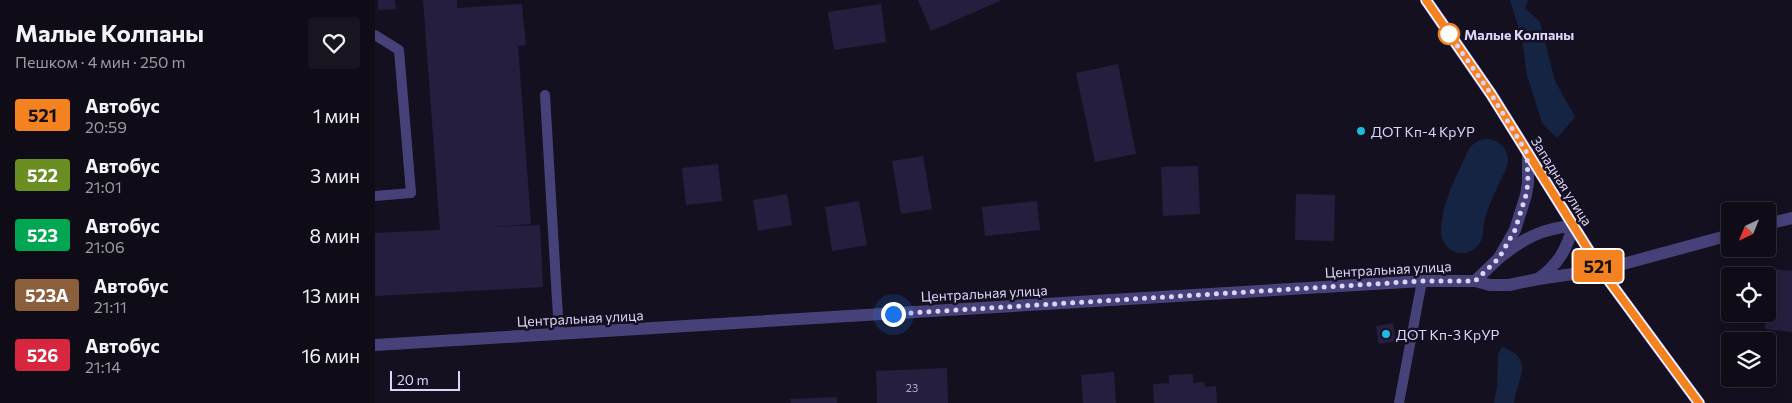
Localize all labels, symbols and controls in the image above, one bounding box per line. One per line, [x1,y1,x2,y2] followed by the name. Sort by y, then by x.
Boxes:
[308,17,360,69] button: heart
[15,18,204,47] text: Малые Колпаны
[1438,23,1460,45] marker: Малые Колпаны
[1464,26,1574,43] place label: Малые Колпаны
[15,52,185,71] text: Пешком · 4 мин · 250 m
[85,94,160,117] text: Автобус
[28,104,57,126] text: 521
[313,104,360,127] text: 1 мин
[85,117,127,136] text: 20:59
[1371,123,1475,140] place label: ДОТ Кп-4 КрУР
[1355,125,1367,137] marker: ДОТ Кп-4 КрУР
[1528,133,1596,229] street label: Западная улица
[85,154,160,177] text: Автобус
[27,164,58,186] text: 522
[310,164,360,187] text: 3 мин
[85,177,122,196] text: 21:01
[1721,202,1776,258] north arrow
[1721,202,1776,387] map controls
[85,214,160,237] text: Автобус
[27,224,58,246] text: 523
[310,224,360,247] text: 8 мин
[85,237,125,256] text: 21:06
[1569,250,1627,282] line badge: 521
[1584,255,1612,277] text: 521
[1324,257,1452,281] street label: Центральная улица
[1721,267,1776,322] button: locate
[94,274,168,297] text: Автобус
[920,281,1048,305] street label: Центральная улица
[25,284,69,306] text: 523А
[302,284,360,307] text: 13 мин
[94,297,127,316] text: 21:11
[881,302,906,327] your location
[516,306,644,330] street label: Центральная улица
[1396,326,1500,343] place label: ДОТ Кп-3 КрУР
[1380,328,1392,340] marker: ДОТ Кп-3 КрУР
[1721,332,1776,387] button: layers
[85,334,160,357] text: Автобус
[27,344,58,366] text: 526
[301,344,360,367] text: 16 мин
[85,357,121,376] text: 21:14
[390,368,460,391] scale bar
[397,371,429,388] text: 20 m
[906,381,918,394] house number: 23

